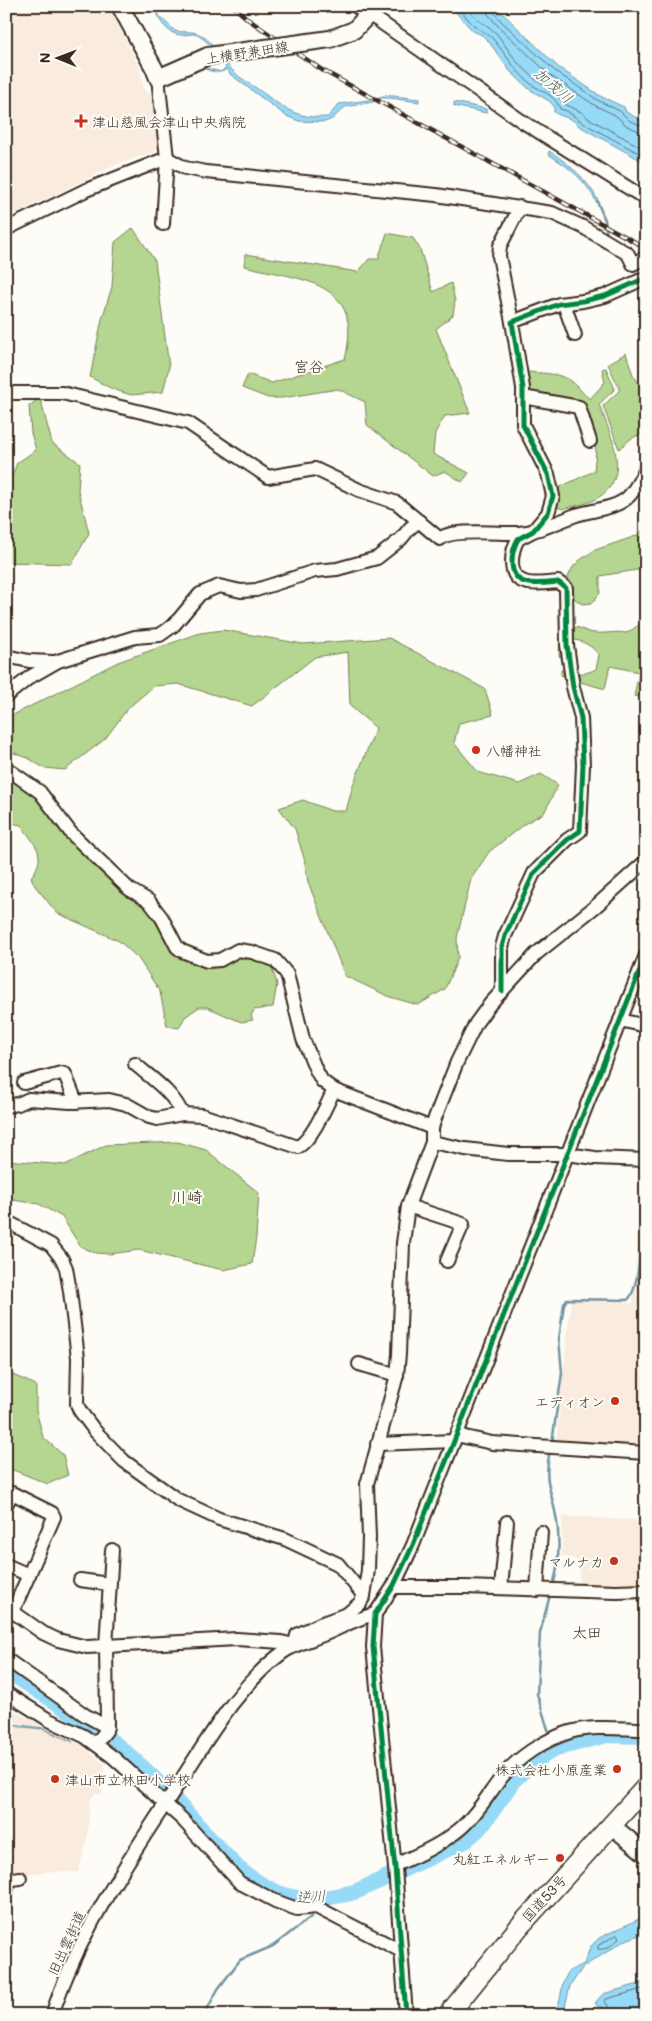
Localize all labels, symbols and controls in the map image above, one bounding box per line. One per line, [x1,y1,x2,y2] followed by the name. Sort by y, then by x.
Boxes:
[32,32,82,82] north arrow
[204,36,290,68] street label: 上横野兼田線
[35,52,54,63] text: N
[530,63,578,107] water label: 加茂川
[92,112,246,131] place label: 津山慈風会津山中央病院
[74,114,88,128] marker: 津山慈風会津山中央病院
[294,356,324,376] district label: 宮谷
[486,741,542,760] place label: 八幡神社
[470,744,482,756] marker: 八幡神社
[171,1186,203,1207] district label: 川崎
[534,1392,605,1411] place label: エディオン
[609,1395,621,1407] marker: エディオン
[548,1552,604,1571] place label: マルナカ
[608,1555,620,1567] marker: マルナカ
[572,1622,602,1642] district label: 太田
[495,1760,607,1779] place label: 株式会社小原産業
[611,1763,623,1775] marker: 株式会社小原産業
[65,1770,191,1789] place label: 津山市立林田小学校
[49,1773,61,1785] marker: 津山市立林田小学校
[453,1849,550,1868] place label: 丸紅エネルギー
[554,1852,566,1864] marker: 丸紅エネルギー
[517,1870,571,1926] street label: 国道53号
[295,1885,327,1907] water label: 逆川
[43,1907,89,1979] street label: 旧出雲街道

